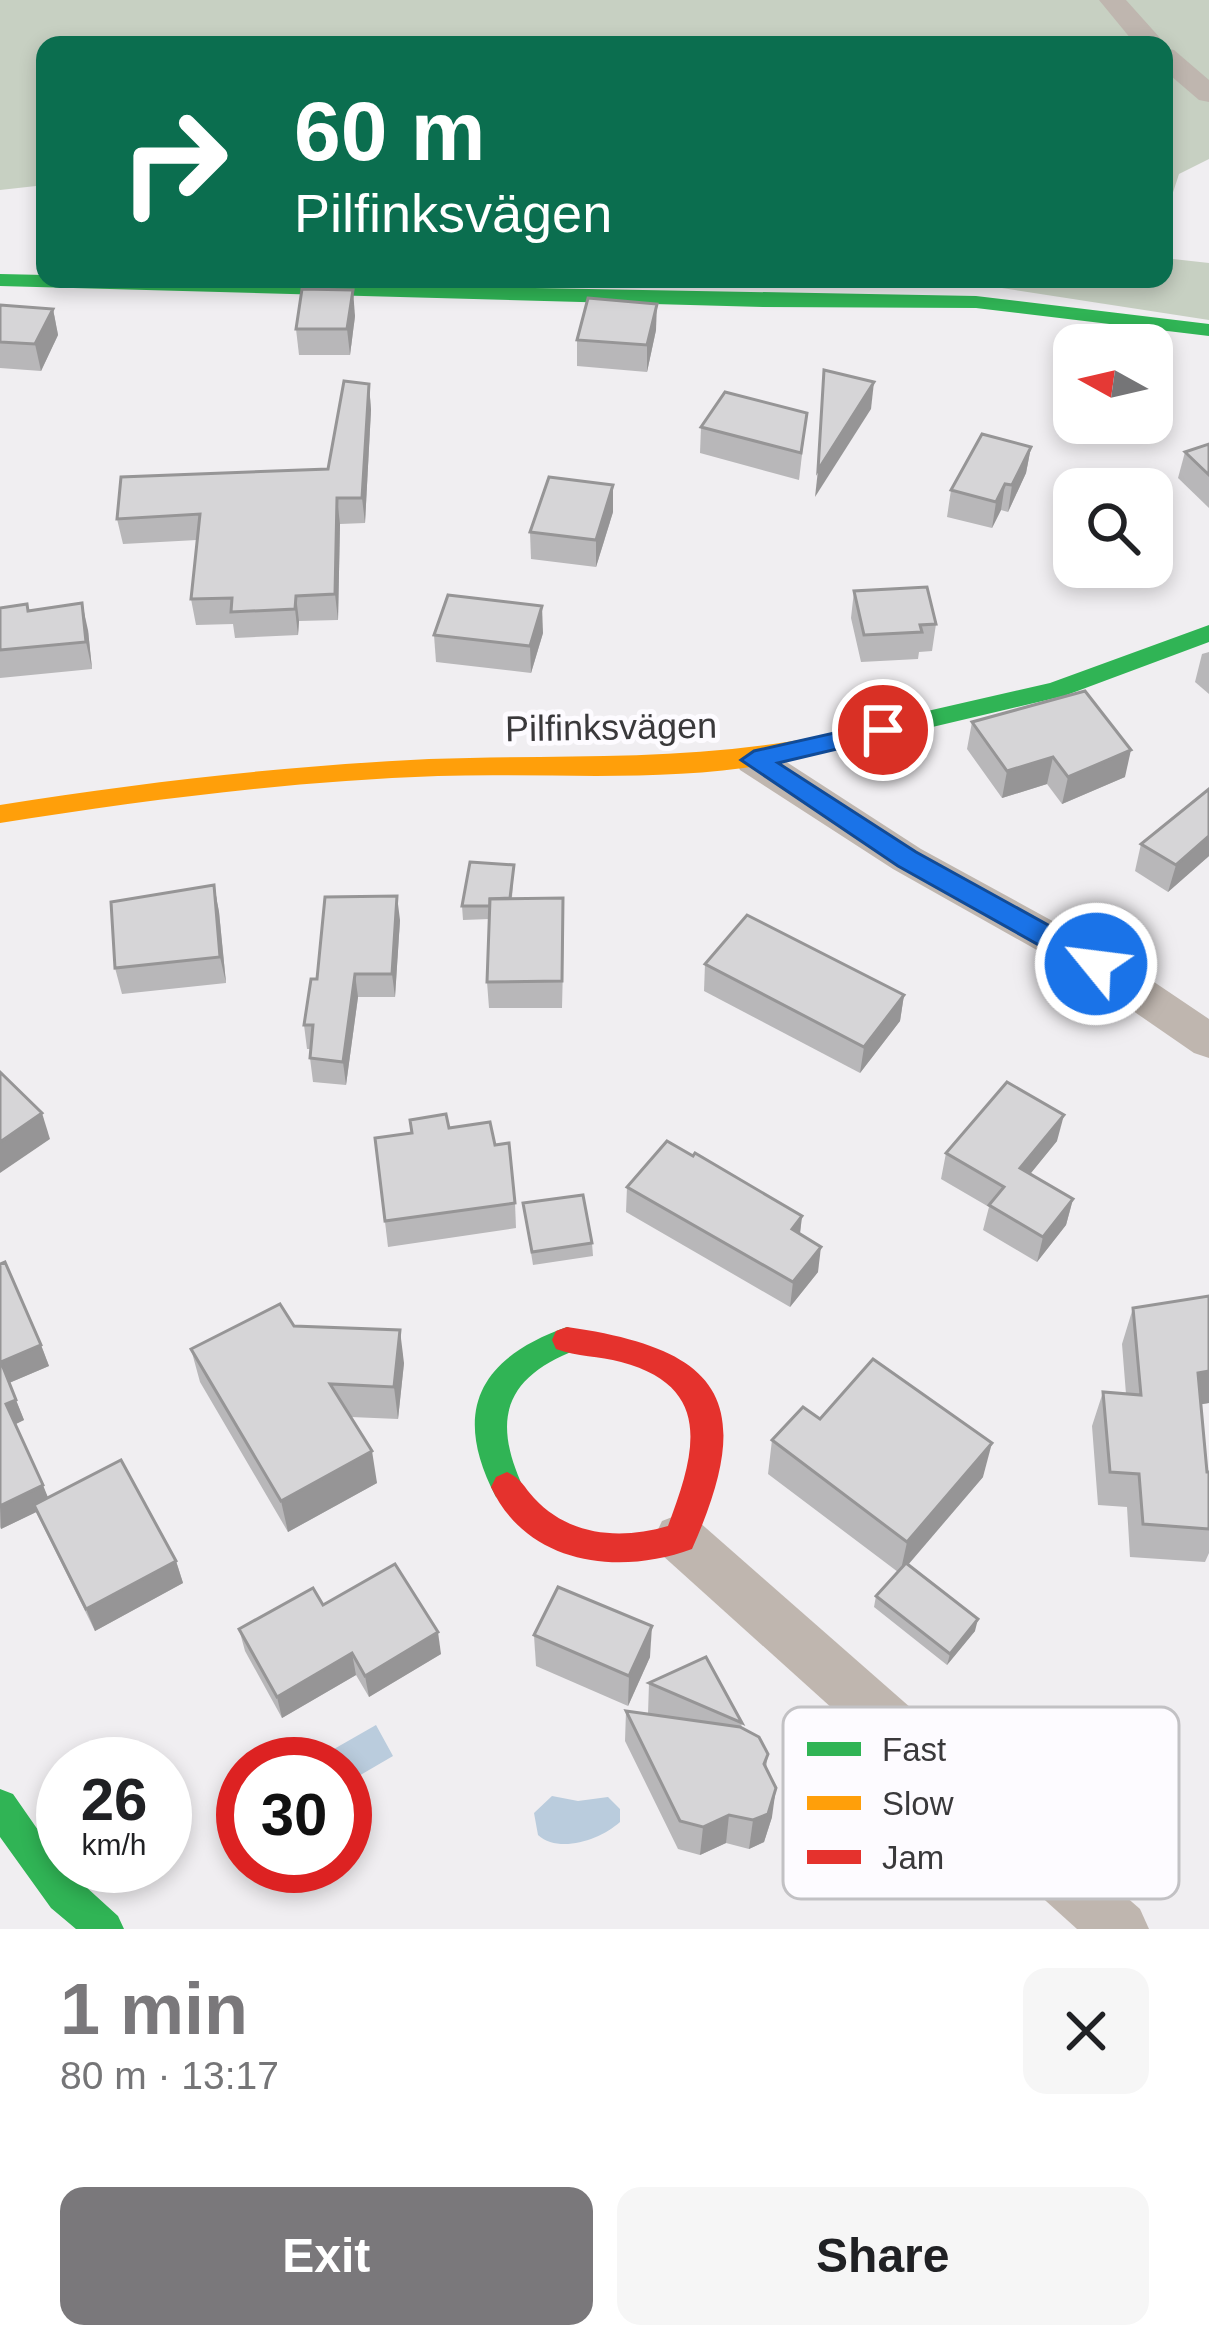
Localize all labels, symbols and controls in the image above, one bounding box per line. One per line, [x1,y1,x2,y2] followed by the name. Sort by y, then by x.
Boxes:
[96,84,252,240] icon: right
[294,84,485,178] text: 60 m
[294,183,612,243] text: Pilfinksvägen
[1053,324,1173,444] north arrow
[1053,324,1173,588] map controls
[1053,468,1173,588] button: search
[832,679,934,781] pin
[850,697,916,763] icon: arrive
[505,705,717,749] street label: Pilfinksvägen
[1033,901,1159,1027] position arrow
[783,1707,1179,1899] legend
[882,1731,946,1768] text: Fast
[216,1737,372,1893] speed limit sign: 30
[81,1766,147,1833] text: 26
[882,1785,954,1822] text: Slow
[81,1828,147,1861] text: km/h
[882,1839,944,1876] text: Jam
[1023,1968,1149,2094] button: close
[60,1969,248,2049] text: 1 min
[60,2054,279,2097] text: 80 m · 13:17
[60,2187,593,2325] button: Exit
[617,2187,1149,2325] button: Share

